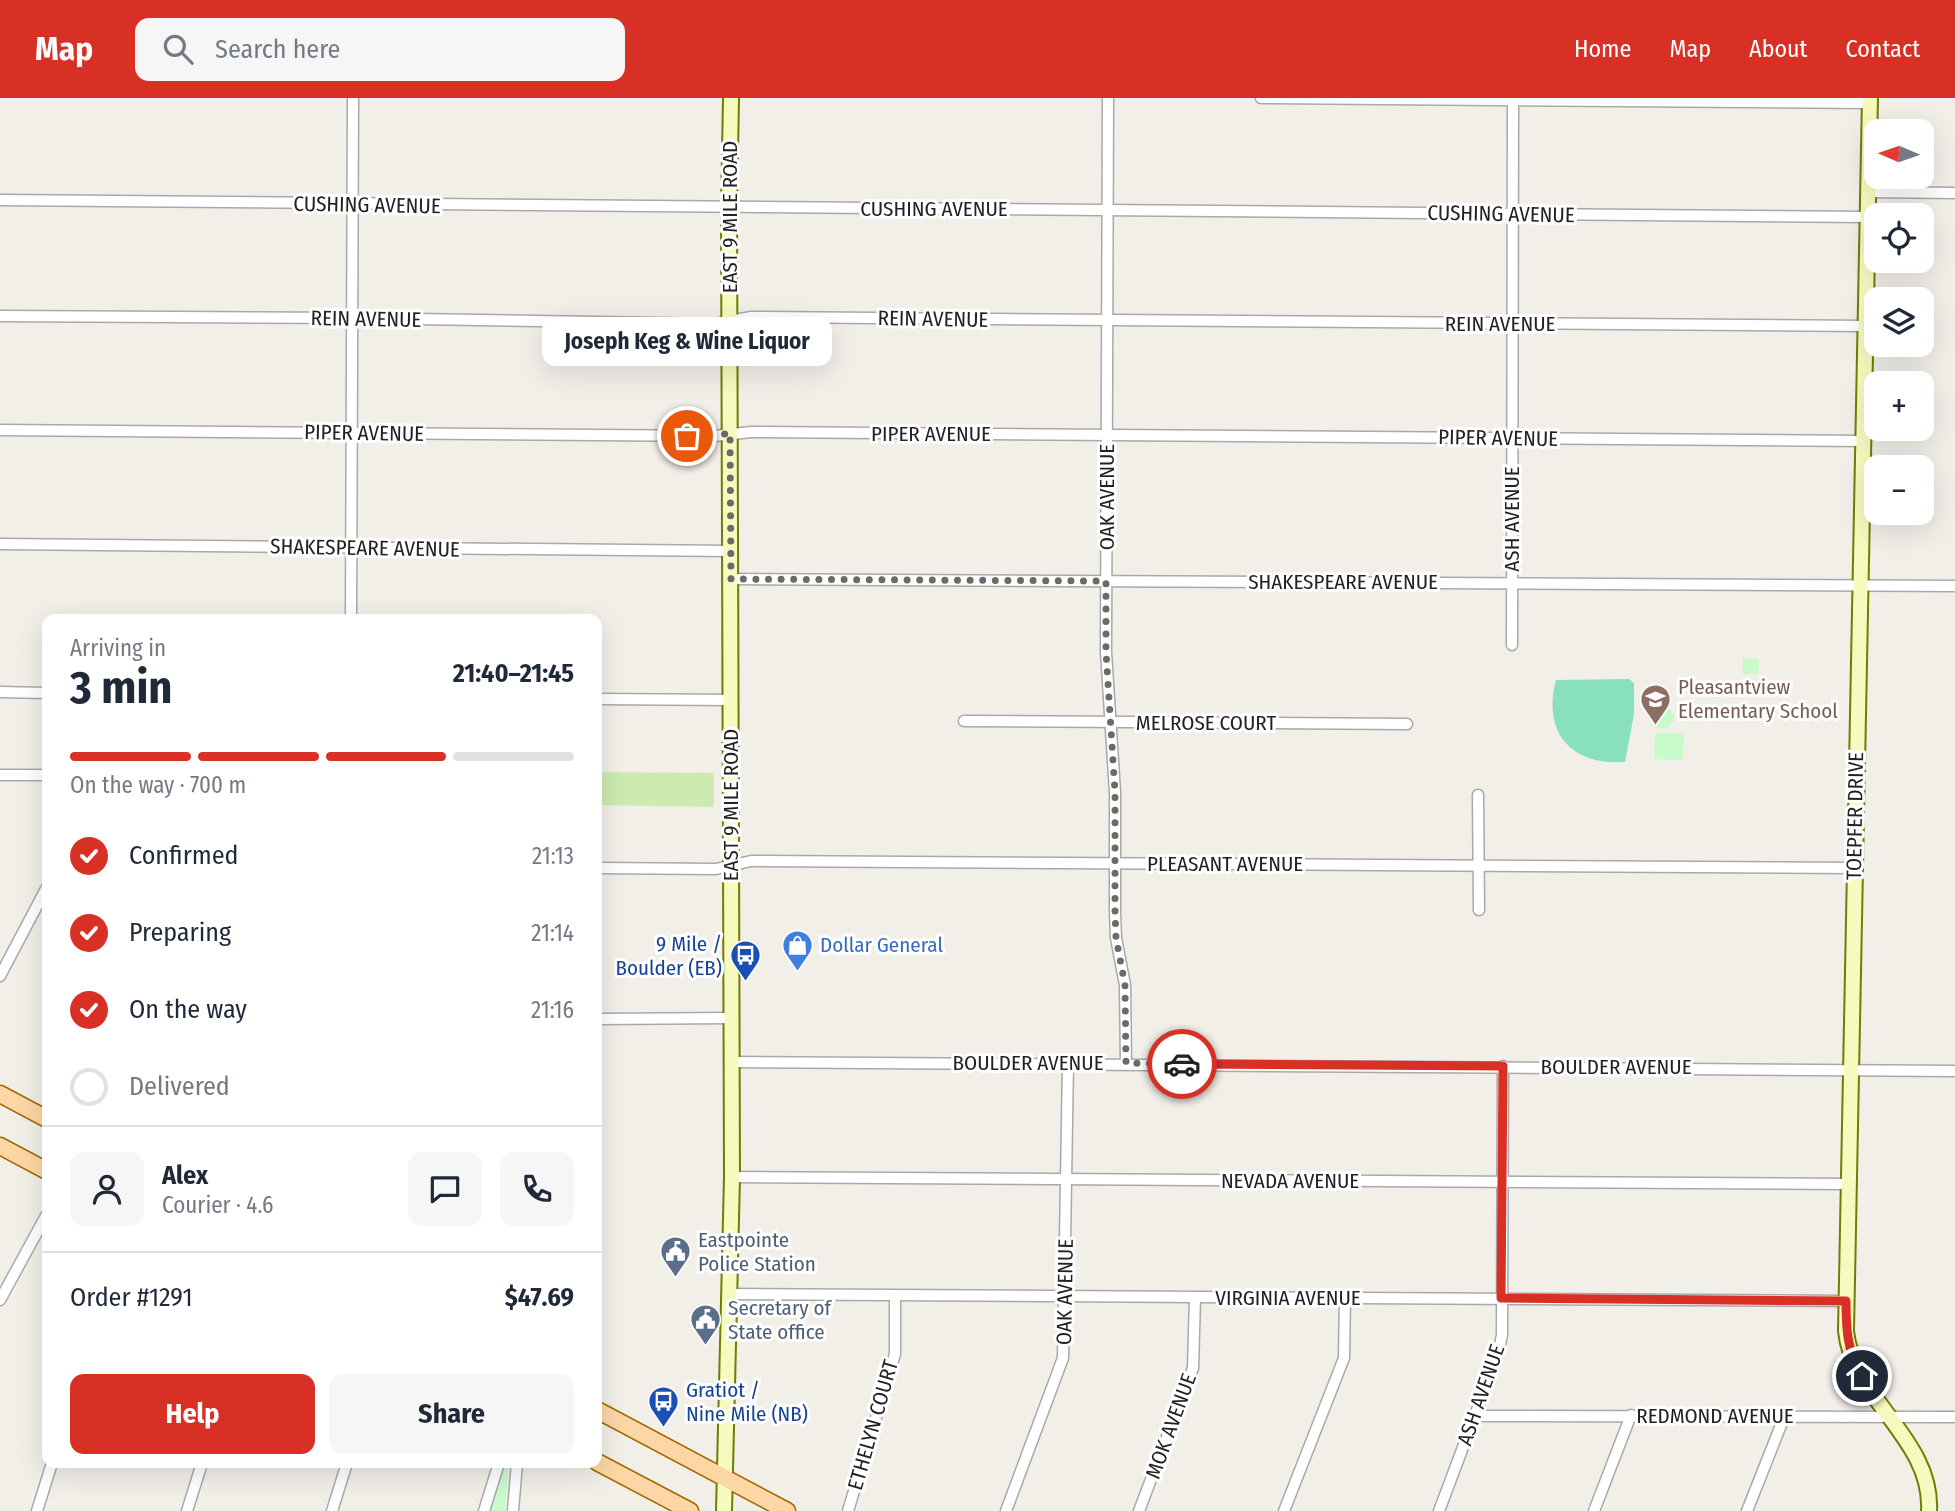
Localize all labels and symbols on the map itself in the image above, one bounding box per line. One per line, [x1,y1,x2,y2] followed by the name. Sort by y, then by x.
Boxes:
[1864,119,1934,189] north arrow
[717,141,743,293] street label: EAST 9 MILE ROAD
[293,191,441,219] street label: CUSHING AVENUE
[860,196,1008,222] street label: CUSHING AVENUE
[1427,200,1575,228] street label: CUSHING AVENUE
[310,305,422,333] street label: REIN AVENUE
[877,305,989,333] street label: REIN AVENUE
[1445,311,1556,337] street label: REIN AVENUE
[542,317,832,366] callout: Joseph Keg & Wine Liquor
[657,406,717,466] pin
[304,419,424,447] street label: PIPER AVENUE
[871,421,991,447] street label: PIPER AVENUE
[1438,424,1558,452] street label: PIPER AVENUE
[1094,444,1120,550] street label: OAK AVENUE
[1499,466,1525,572] street label: ASH AVENUE
[270,533,460,563] street label: SHAKESPEARE AVENUE
[1248,569,1438,595] street label: SHAKESPEARE AVENUE
[1678,674,1838,724] place label: Pleasantview Elementary School
[1638,682,1672,726] school or university icon: Pleasantview Elementary School
[1136,710,1276,736] street label: MELROSE COURT
[718,729,744,881] street label: EAST 9 MILE ROAD
[1841,752,1869,880] street label: TOEPFER DRIVE
[1147,851,1303,877] street label: PLEASANT AVENUE
[780,928,814,972] shop icon: Dollar General
[615,931,722,981] place label: 9 Mile / Boulder (EB)
[820,932,943,958] place label: Dollar General
[728,939,762,983] bus stop icon: 9 Mile / Boulder (EB)
[1147,1029,1217,1099] courier
[953,1050,1104,1076] street label: BOULDER AVENUE
[1541,1054,1692,1080] street label: BOULDER AVENUE
[1221,1168,1359,1194] street label: NEVADA AVENUE
[698,1227,816,1277] place label: Eastpointe Police Station
[658,1235,692,1279] public building icon: Eastpointe Police Station
[1051,1238,1079,1345] street label: OAK AVENUE
[1215,1285,1361,1311] street label: VIRGINIA AVENUE
[728,1295,833,1345] place label: Secretary of State office
[688,1303,722,1347] public building icon: Secretary of State office
[1452,1341,1510,1449] street label: ASH AVENUE
[1832,1346,1892,1406] pin
[842,1357,904,1493] street label: ETHELYN COURT
[1140,1370,1202,1482] street label: MOK AVENUE
[686,1377,808,1427] place label: Gratiot / Nine Mile (NB)
[646,1385,680,1429] bus stop icon: Gratiot / Nine Mile (NB)
[1636,1403,1794,1429] street label: REDMOND AVENUE

